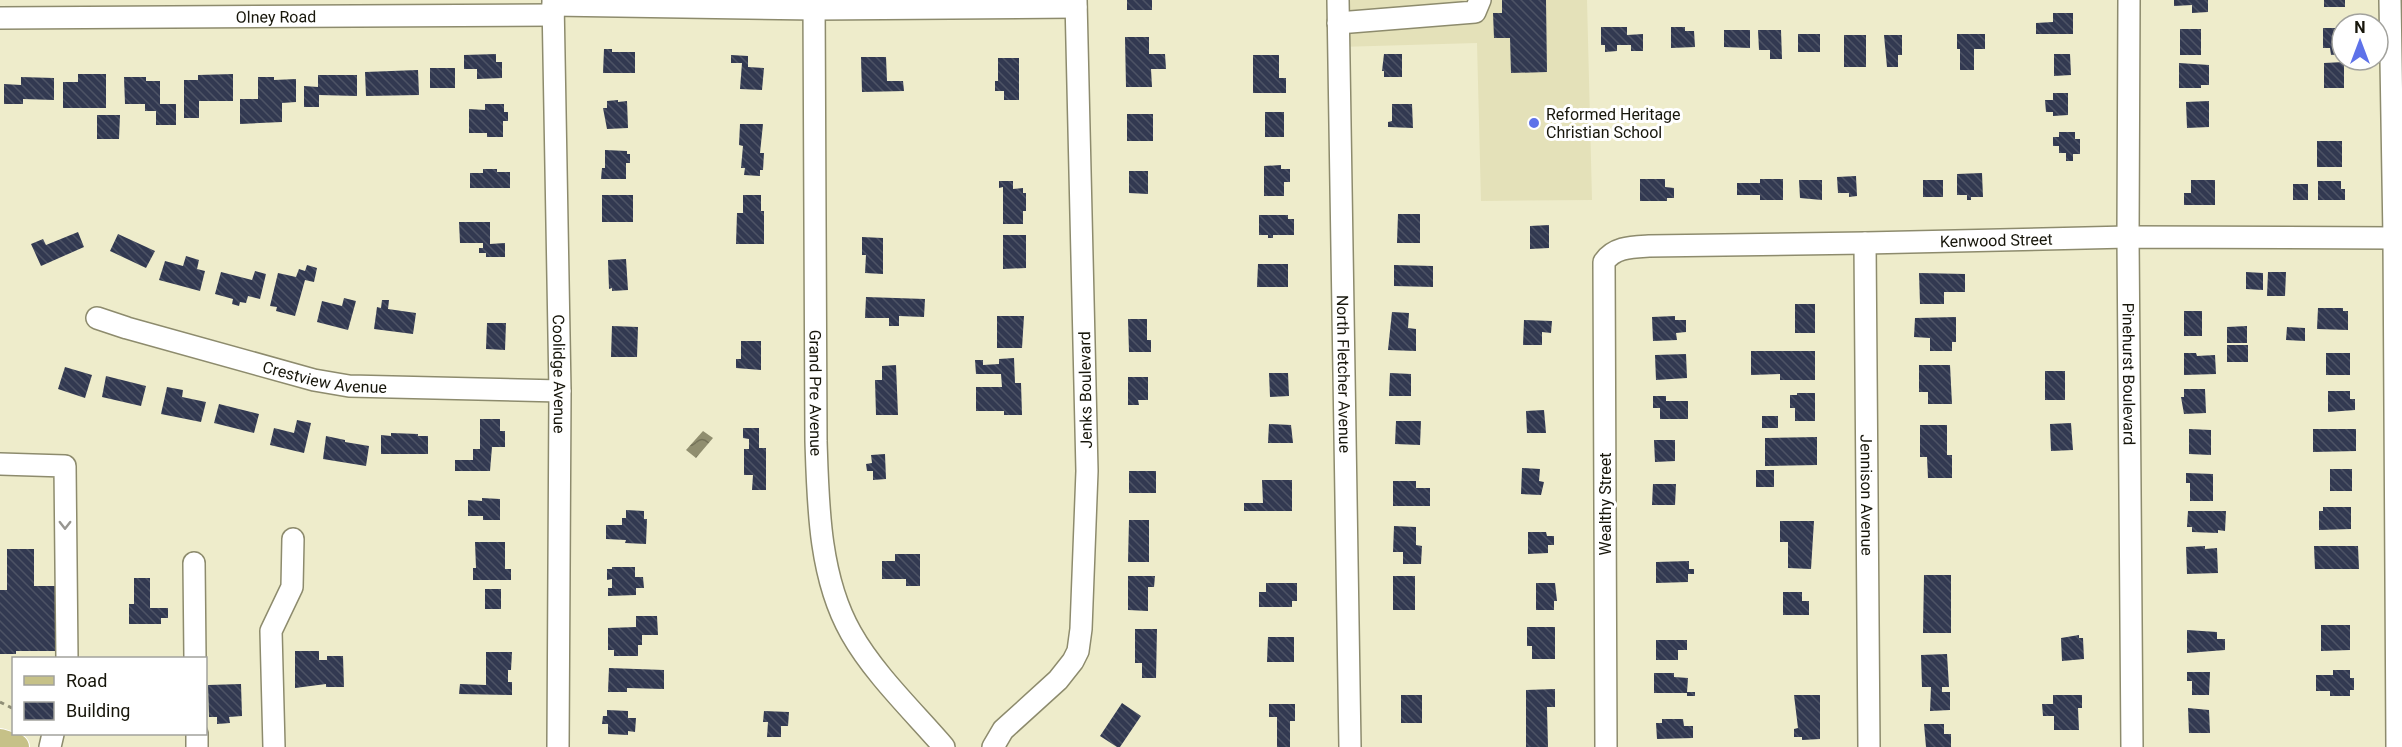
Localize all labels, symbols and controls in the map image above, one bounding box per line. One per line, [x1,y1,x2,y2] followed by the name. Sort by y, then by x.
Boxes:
[236,7,316,27] street label: Olney Road
[2330,12,2390,72] north arrow
[2354,18,2366,37] text: N
[1546,105,1681,142] place label: Reformed Heritage Christian School
[1527,116,1541,130] marker: Reformed Heritage Christian School
[1940,230,2053,251] street label: Kenwood Street
[1333,295,1354,453] street label: North Fletcher Avenue
[2119,303,2139,445] street label: Pinehurst Boulevard
[549,314,569,434] street label: Coolidge Avenue
[805,330,825,456] street label: Grand Pre Avenue
[1075,331,1096,449] street label: Jenks Boulevard
[260,357,387,397] street label: Crestview Avenue
[1857,434,1876,556] street label: Jennison Avenue
[1596,453,1615,555] street label: Wealthy Street
[59,520,72,529] one-way arrow
[12,657,207,735] legend
[66,670,107,691] text: Road
[66,700,130,721] text: Building

